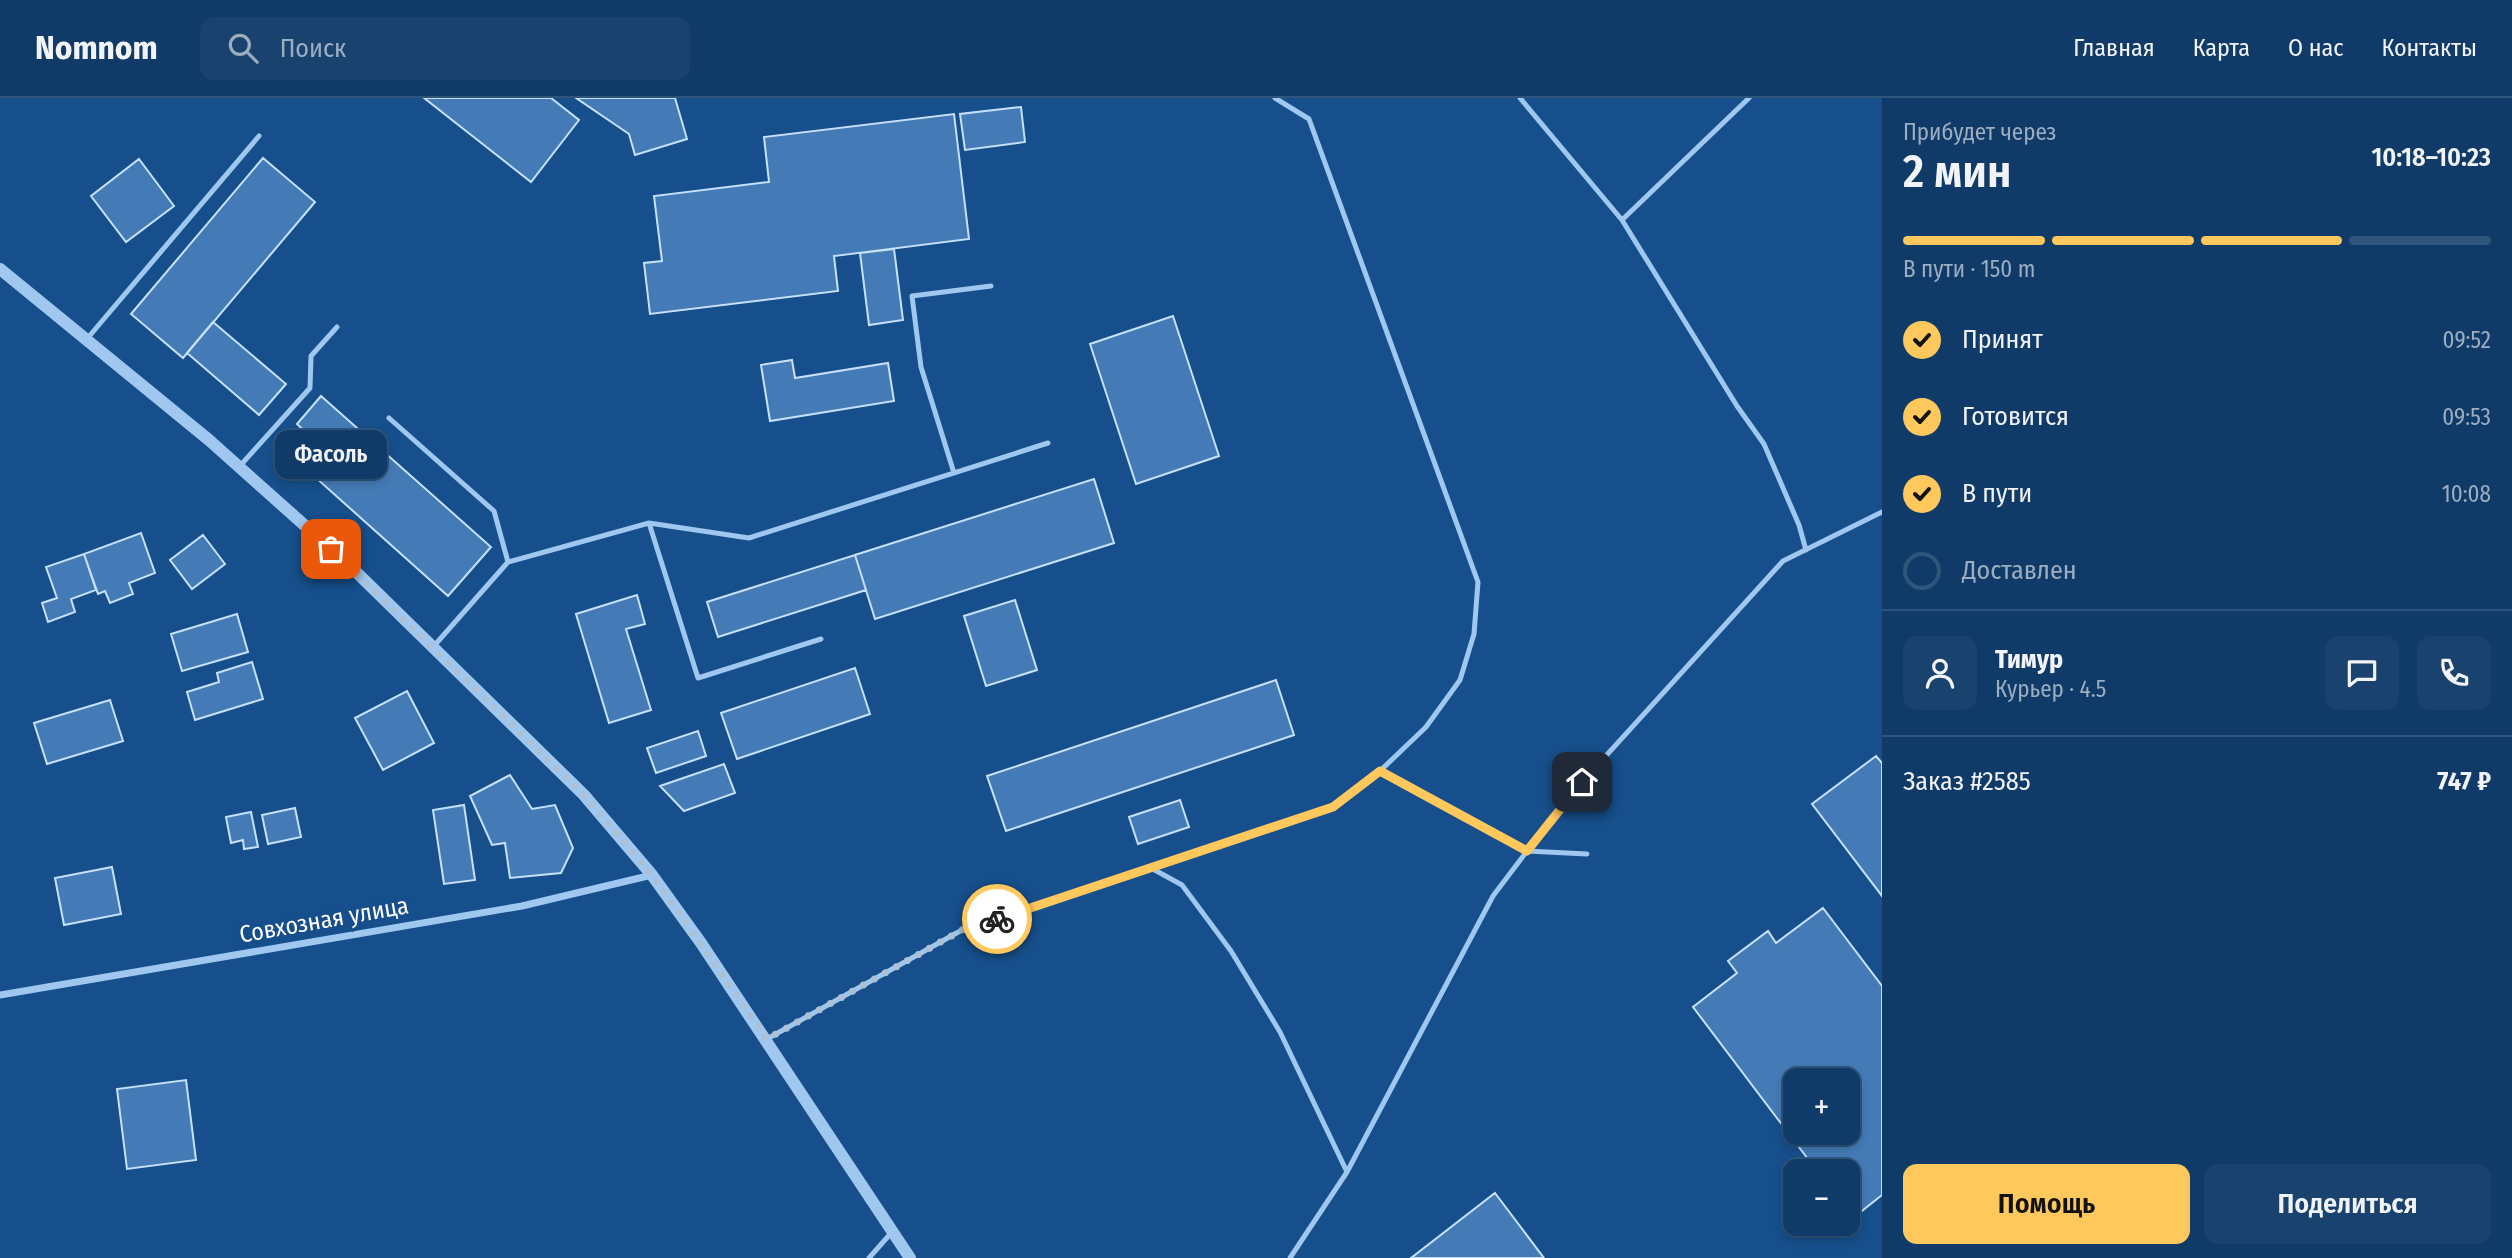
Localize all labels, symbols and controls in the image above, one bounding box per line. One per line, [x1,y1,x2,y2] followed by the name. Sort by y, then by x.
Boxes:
[200,17,690,80] search box
[35,28,158,68] text: Nomnom
[224,29,262,67] icon: search
[280,33,346,64] text: Поиск
[2073,34,2155,62] text: Главная
[2193,34,2250,62] text: Карта
[2288,34,2343,62] text: О нас
[2381,34,2477,62] text: Контакты
[1903,118,2056,146] text: Прибудет через
[2371,142,2491,173] text: 10:18–10:23
[1903,144,2011,199] text: 2 мин
[1903,255,2035,283] text: В пути · 150 m
[1903,321,1941,359] icon: check
[1962,324,2043,355] text: Принят
[2443,326,2491,354] text: 09:52
[1903,398,1941,436] icon: check
[1962,401,2069,432] text: Готовится
[2442,403,2491,431] text: 09:53
[275,430,387,479] callout: Фасоль
[295,440,367,468] text: Фасоль
[1903,475,1941,513] icon: check
[1962,478,2032,509] text: В пути
[2442,480,2491,508] text: 10:08
[301,519,361,579] pin
[312,530,350,568] icon: bag
[1962,555,2077,586] text: Доставлен
[1903,636,1977,710] button: person
[2325,636,2399,710] button: chat
[2417,636,2491,710] button: phone
[1995,644,2063,675] text: Тимур
[1995,675,2106,703] text: Курьер · 4.5
[1552,752,1612,812] pin
[1563,763,1601,801] icon: home
[1903,766,2031,797] text: Заказ #2585
[2437,766,2491,797] text: 747 ₽
[962,884,1032,954] courier
[237,891,411,949] street label: Совхозная улица
[978,900,1016,938] icon: bike
[1783,1068,1860,1236] map controls
[1783,1068,1860,1145] button: +
[1783,1159,1860,1236] button: −
[1903,1164,2190,1244] button: Помощь
[2204,1164,2491,1244] button: Поделиться

